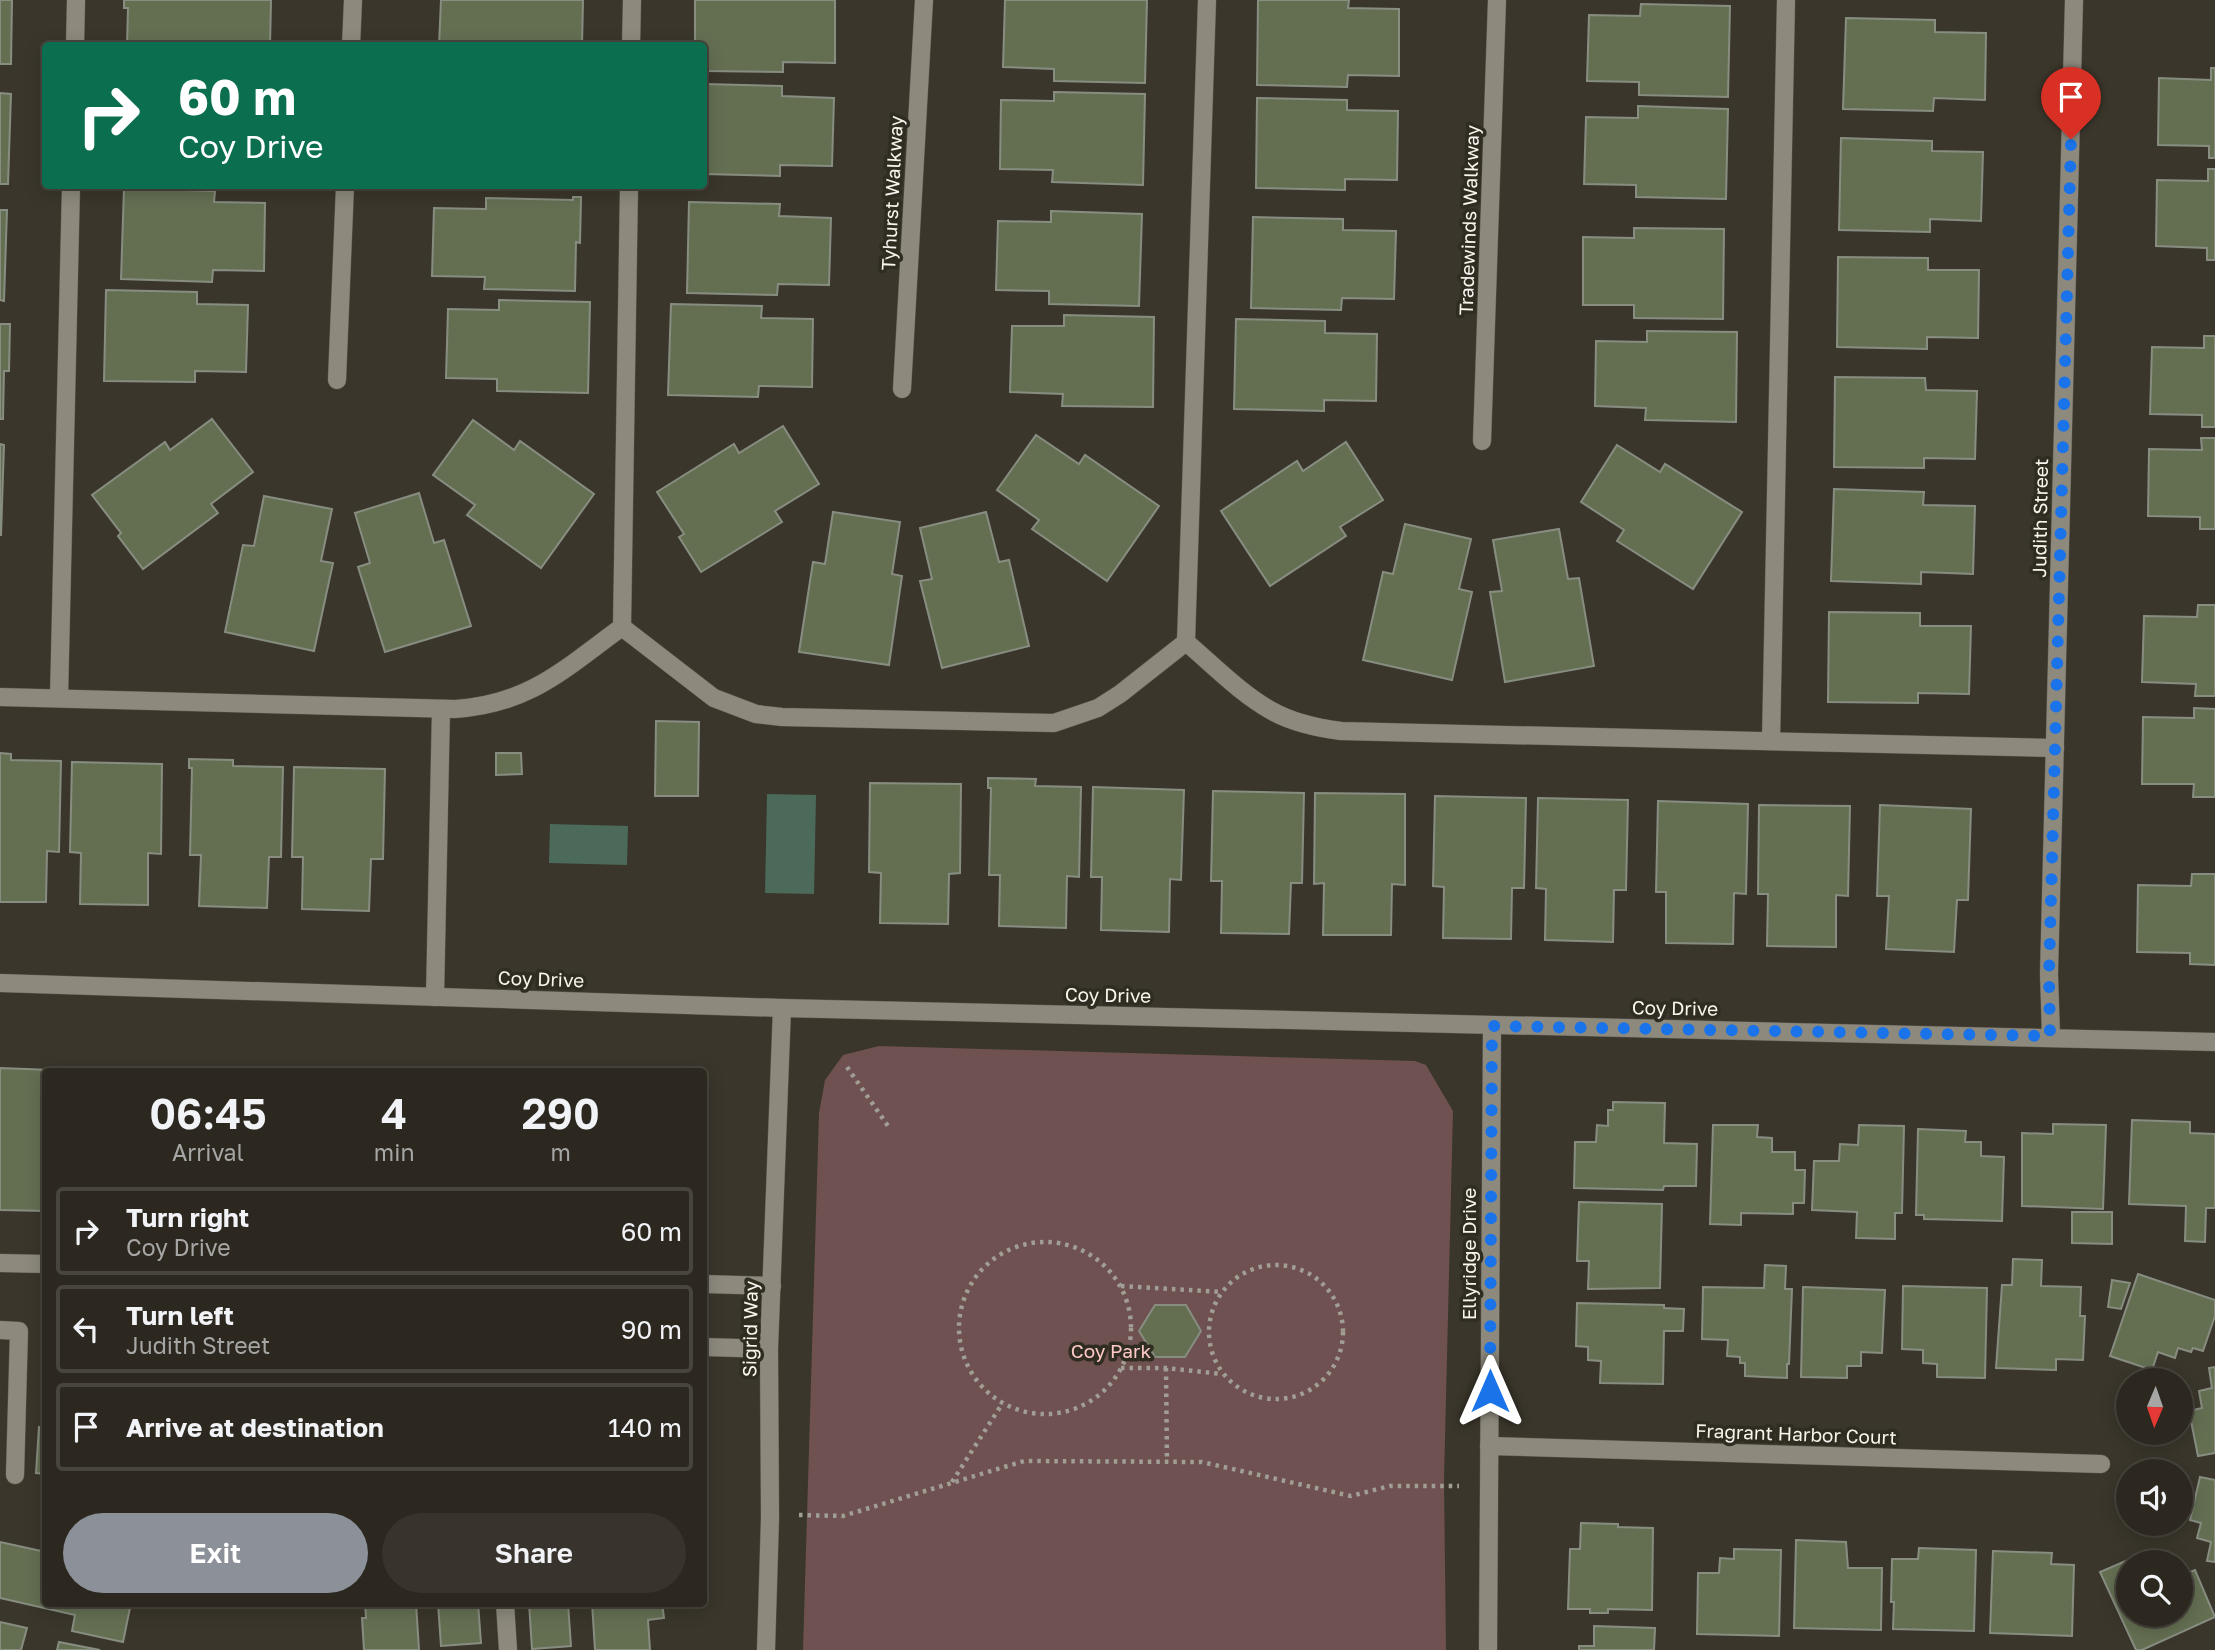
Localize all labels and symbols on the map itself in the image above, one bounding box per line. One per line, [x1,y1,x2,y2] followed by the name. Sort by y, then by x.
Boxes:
[2041,67,2101,139] pin
[876,115,907,271] street label: Tyhurst Walkway
[1454,124,1483,316] street label: Tradewinds Walkway
[2027,458,2052,578] street label: Judith Street
[497,965,585,992] street label: Coy Drive
[1065,982,1151,1007] street label: Coy Drive
[1632,995,1718,1020] street label: Coy Drive
[1457,1188,1480,1320] street label: Ellyridge Drive
[737,1280,762,1377] street label: Sigrid Way
[1071,1339,1151,1362] park label: Coy Park
[1453,1354,1527,1428] position arrow
[2116,1368,2193,1446] north arrow
[1695,1418,1897,1449] street label: Fragrant Harbor Court

